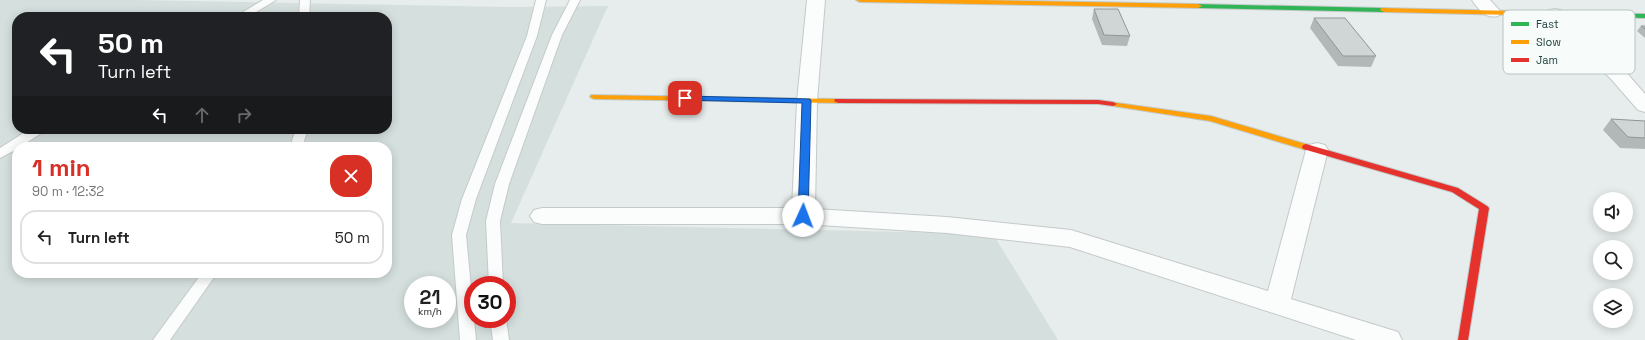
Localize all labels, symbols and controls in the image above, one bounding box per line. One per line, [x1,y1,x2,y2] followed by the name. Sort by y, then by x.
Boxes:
[1503,10,1635,74] legend
[1536,17,1559,31] text: Fast
[98,25,164,61] text: 50 m
[32,28,84,80] icon: left
[1536,35,1561,49] text: Slow
[1536,53,1558,67] text: Jam
[98,60,171,83] text: Turn left
[668,81,702,115] pin
[674,87,696,109] icon: arrive
[149,104,171,126] icon: left
[191,104,213,126] icon: ahead
[233,104,255,126] icon: right
[32,152,91,183] text: 1 min
[330,155,372,197] button: close
[32,183,104,200] text: 90 m · 12:32
[1593,192,1633,328] map controls
[1593,192,1633,232] button: sound
[782,195,824,237] position arrow
[34,226,56,248] icon: left
[68,228,130,247] text: Turn left
[335,228,370,247] text: 50 m
[1593,240,1633,280] button: search
[464,276,516,328] speed limit sign: 30
[420,284,440,310] text: 21
[1593,288,1633,328] button: layers
[418,305,442,318] text: km/h

